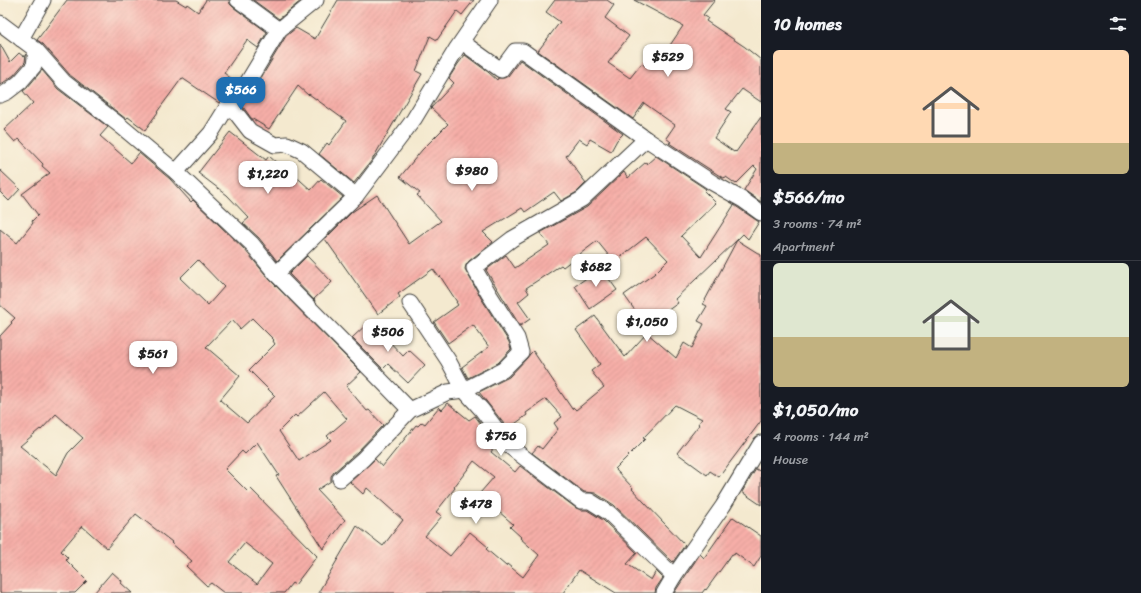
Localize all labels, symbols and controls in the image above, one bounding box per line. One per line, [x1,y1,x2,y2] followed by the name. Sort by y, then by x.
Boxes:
[773,9,842,39] text: 10 homes
[1107,13,1129,35] icon: filters
[644,44,692,78] pin: $529
[652,45,684,68] text: $529
[915,76,987,148] icon: home
[217,77,265,111] pin: $566
[225,78,257,101] text: $566
[448,158,496,192] pin: $980
[456,159,488,182] text: $980
[235,161,301,195] pin: $1,220
[247,162,289,185] text: $1,220
[773,182,844,212] text: $566/mo
[773,212,862,235] text: 3 rooms · 74 m²
[773,235,834,258] text: Apartment
[572,254,620,288] pin: $682
[580,255,612,278] text: $682
[915,289,987,361] icon: home
[614,309,680,343] pin: $1,050
[626,310,668,333] text: $1,050
[364,319,412,353] pin: $506
[372,320,404,343] text: $506
[129,341,177,375] pin: $561
[138,342,168,365] text: $561
[773,395,858,425] text: $1,050/mo
[477,423,525,457] pin: $756
[485,424,517,447] text: $756
[773,425,869,448] text: 4 rooms · 144 m²
[773,448,808,471] text: House
[452,491,500,525] pin: $478
[460,492,492,515] text: $478

